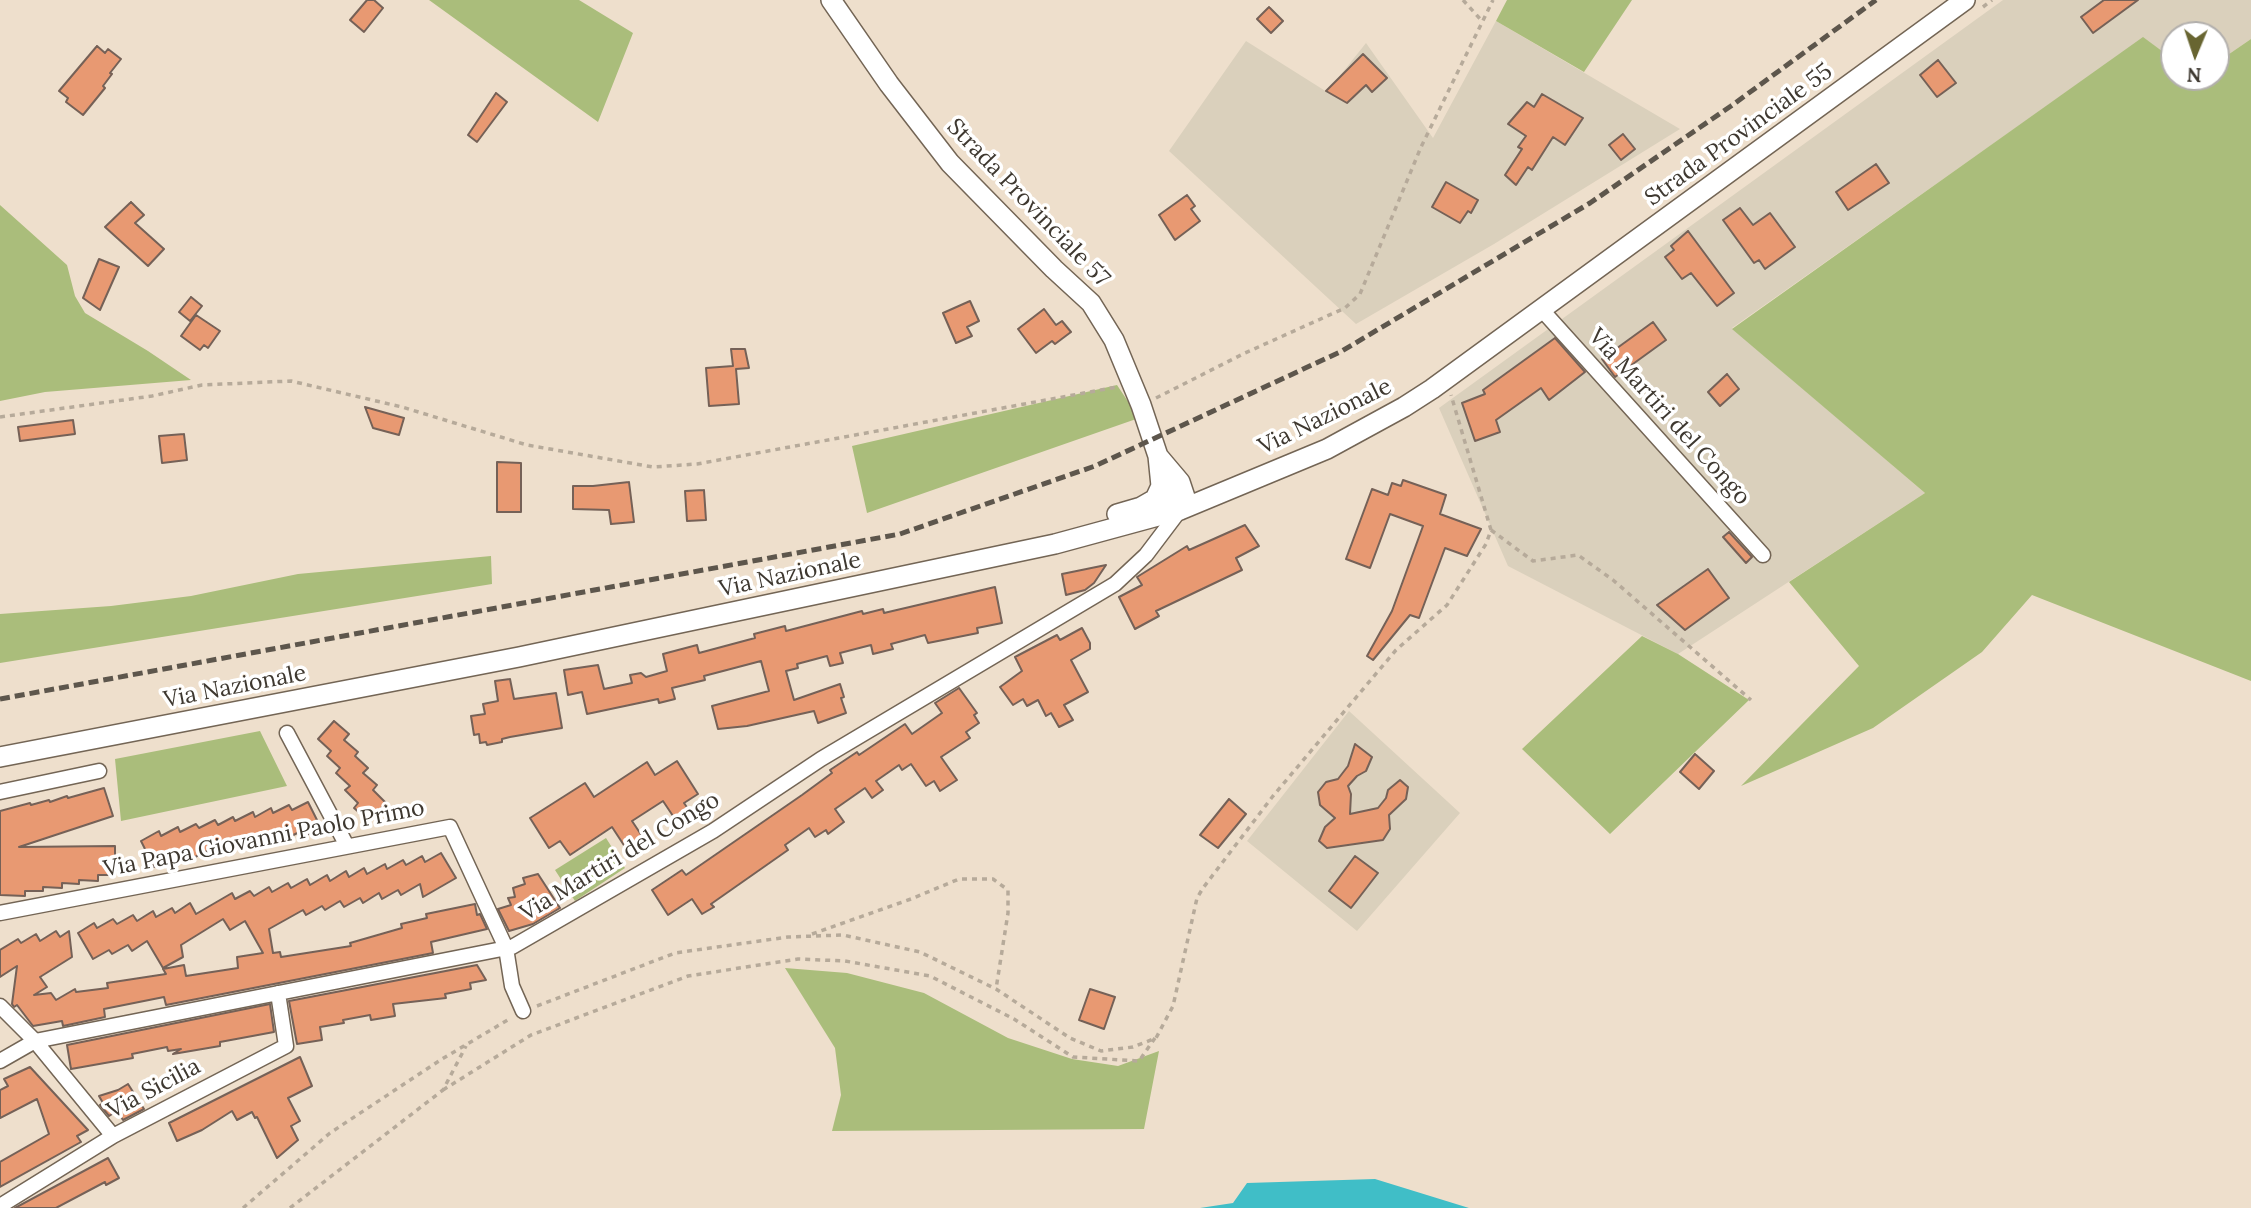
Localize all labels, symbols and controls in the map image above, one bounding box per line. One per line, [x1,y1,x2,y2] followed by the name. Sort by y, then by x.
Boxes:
[2160,21,2230,91] north arrow
[1640,58,1838,212] street label: Strada Provinciale 55
[2187,63,2202,87] text: N
[941,113,1115,293] street label: Strada Provinciale 57
[1582,323,1756,511] street label: Via Martiri del Congo
[1254,373,1396,461] street label: Via Nazionale
[716,546,864,604] street label: Via Nazionale
[161,660,309,714] street label: Via Nazionale
[515,786,725,928] street label: Via Martiri del Congo
[101,794,427,884] street label: Via Papa Giovanni Paolo Primo
[103,1053,205,1125] street label: Via Sicilia

